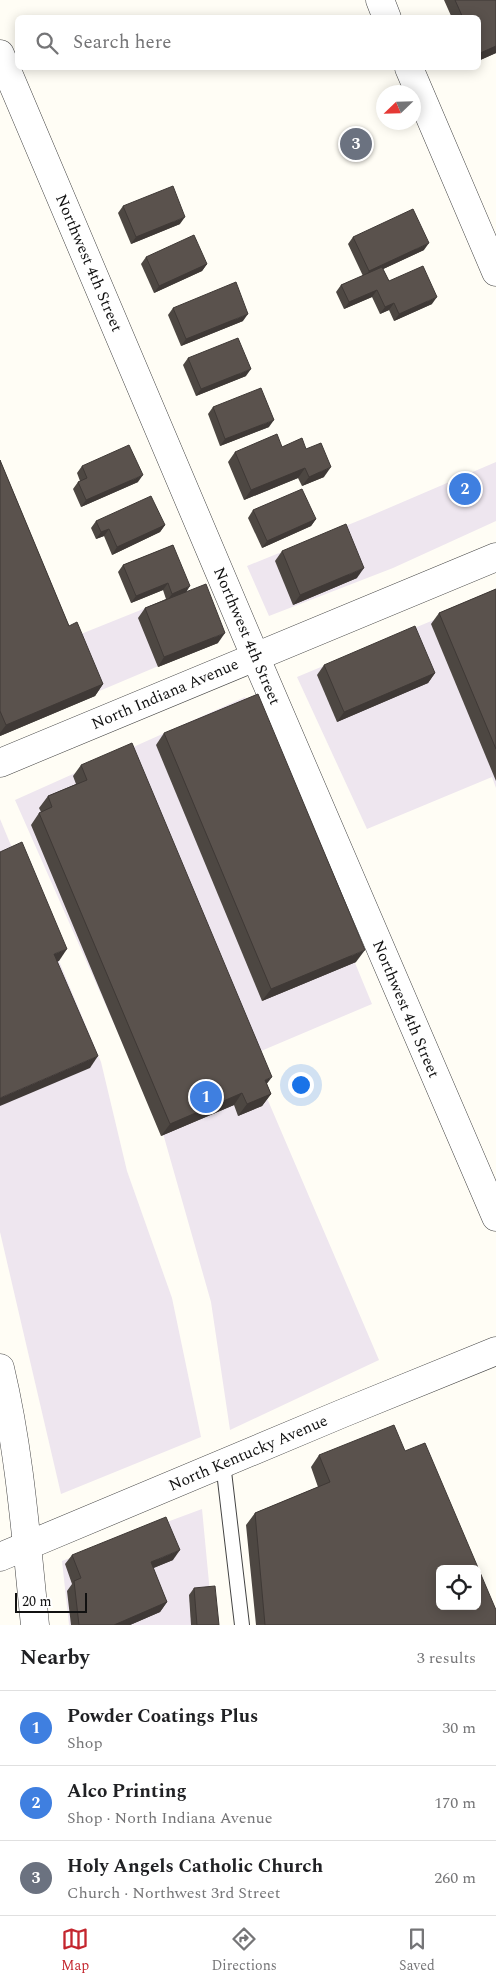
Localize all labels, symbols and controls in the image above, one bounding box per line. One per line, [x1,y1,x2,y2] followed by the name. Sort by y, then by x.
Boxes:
[15,15,481,70] search box
[73,28,172,57] text: Search here
[33,29,61,57] icon: search
[376,85,421,130] north arrow
[340,125,372,163] pin: 3
[49,190,129,336] street label: Northwest 4th Street
[449,470,481,508] pin: 2
[207,563,287,709] street label: Northwest 4th Street
[88,652,242,736] street label: North Indiana Avenue
[366,936,446,1082] street label: Northwest 4th Street
[288,1072,314,1098] your location
[190,1078,222,1116] pin: 1
[165,1409,331,1497] street label: North Kentucky Avenue
[436,1565,481,1610] map controls
[436,1565,481,1610] button: locate
[15,1590,88,1613] scale bar
[22,1591,52,1612] text: 20 m
[20,1642,90,1674] text: Nearby
[417,1646,476,1670] text: 3 results
[67,1702,258,1731] text: Powder Coatings Plus
[32,1716,40,1740] text: 1
[442,1716,476,1740] text: 30 m
[67,1731,103,1755] text: Shop
[67,1777,187,1806] text: Alco Printing
[32,1791,40,1815] text: 2
[434,1791,476,1815] text: 170 m
[67,1806,272,1830] text: Shop · North Indiana Avenue
[67,1852,323,1881] text: Holy Angels Catholic Church
[32,1866,40,1890] text: 3
[434,1866,476,1890] text: 260 m
[67,1881,280,1905] text: Church · Northwest 3rd Street
[61,1925,89,1976] tab: Map
[211,1925,277,1976] tab: Directions
[399,1925,435,1976] tab: Saved

